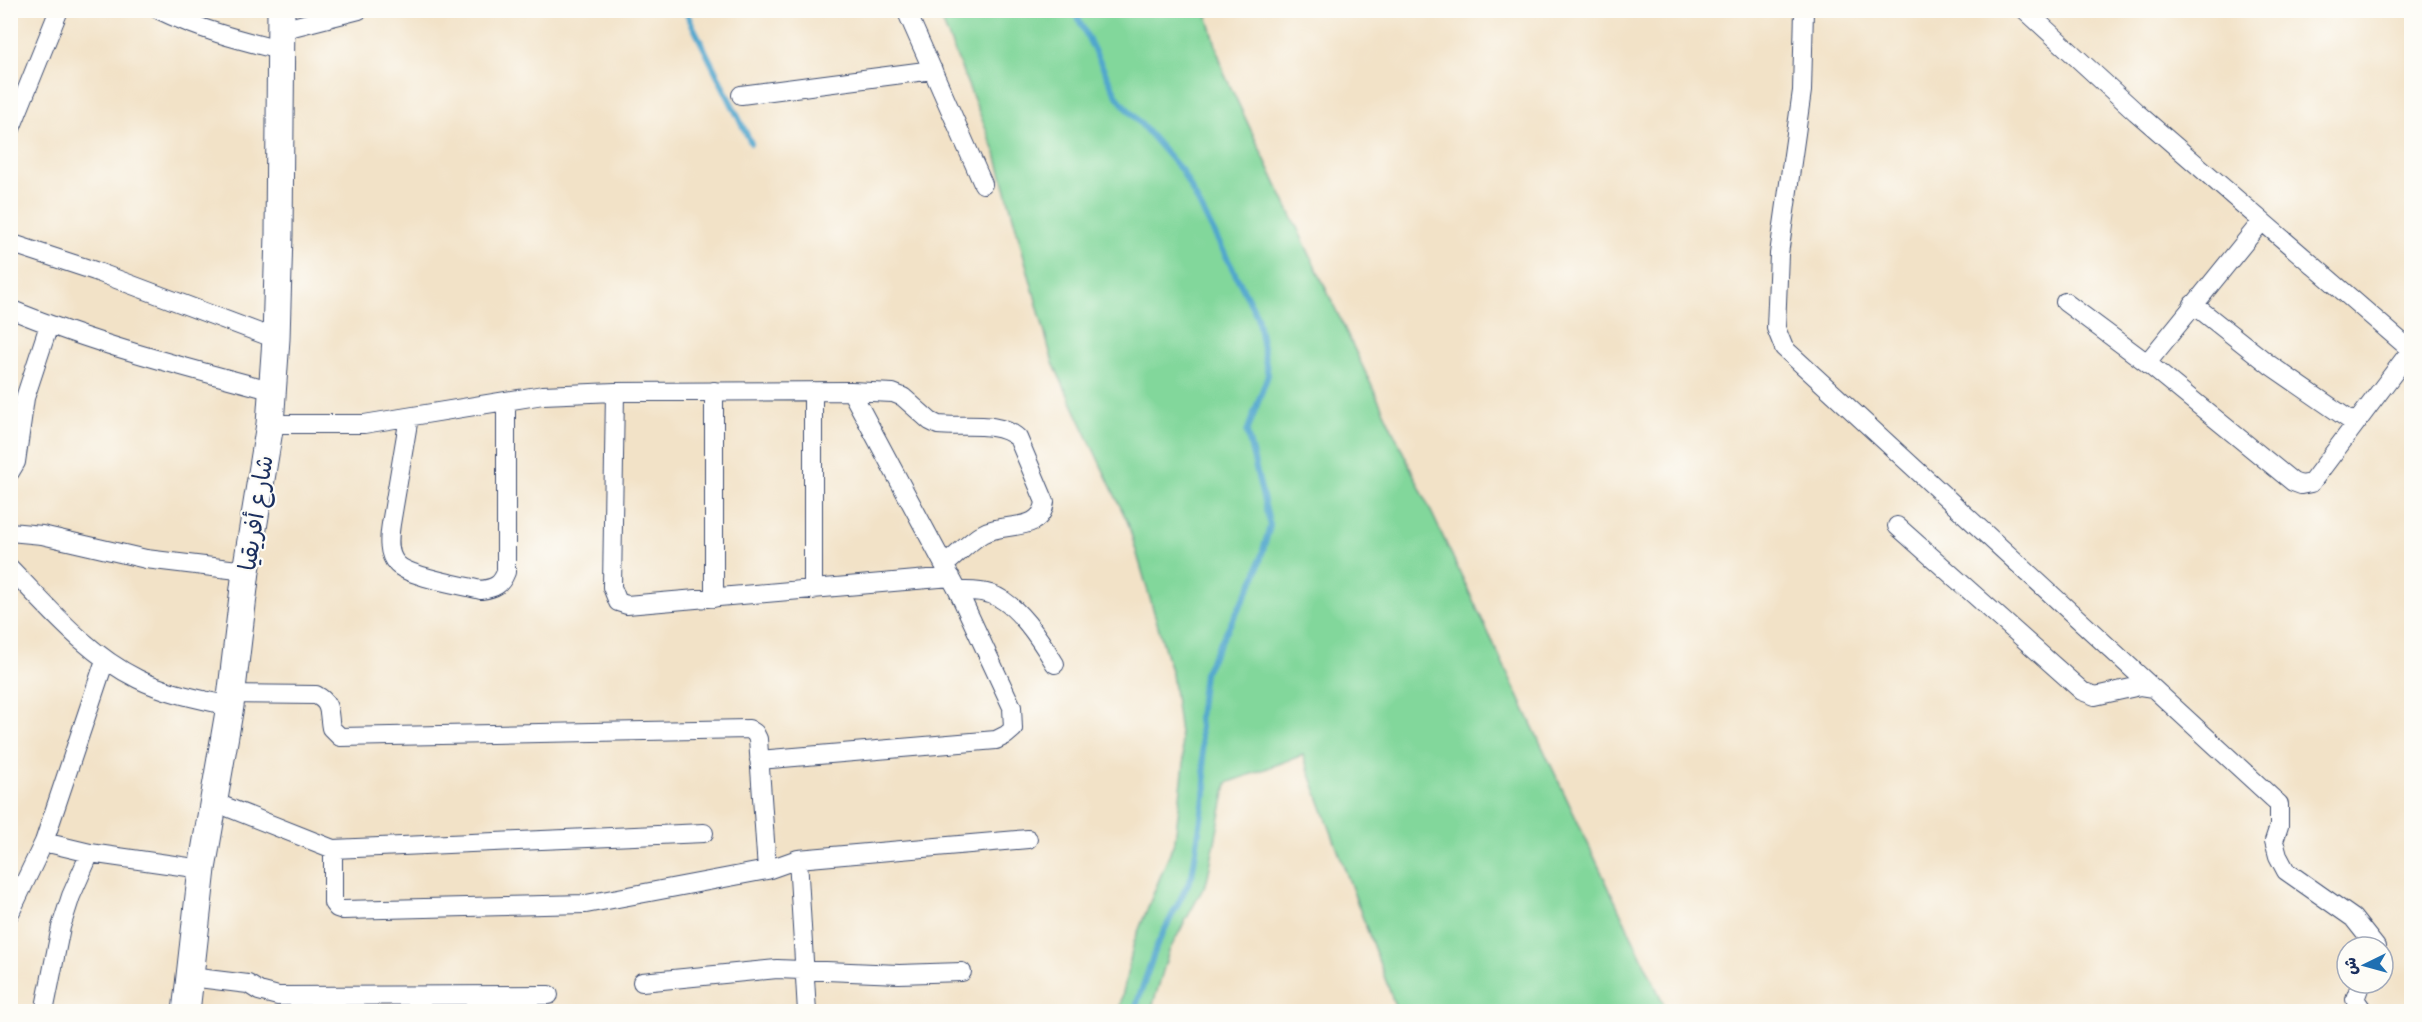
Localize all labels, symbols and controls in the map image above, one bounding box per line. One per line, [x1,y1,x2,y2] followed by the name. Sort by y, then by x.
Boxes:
[232,453,285,574] street label: شارع أفريقيا
[2335,935,2395,995] north arrow
[2339,956,2365,976] text: ش

